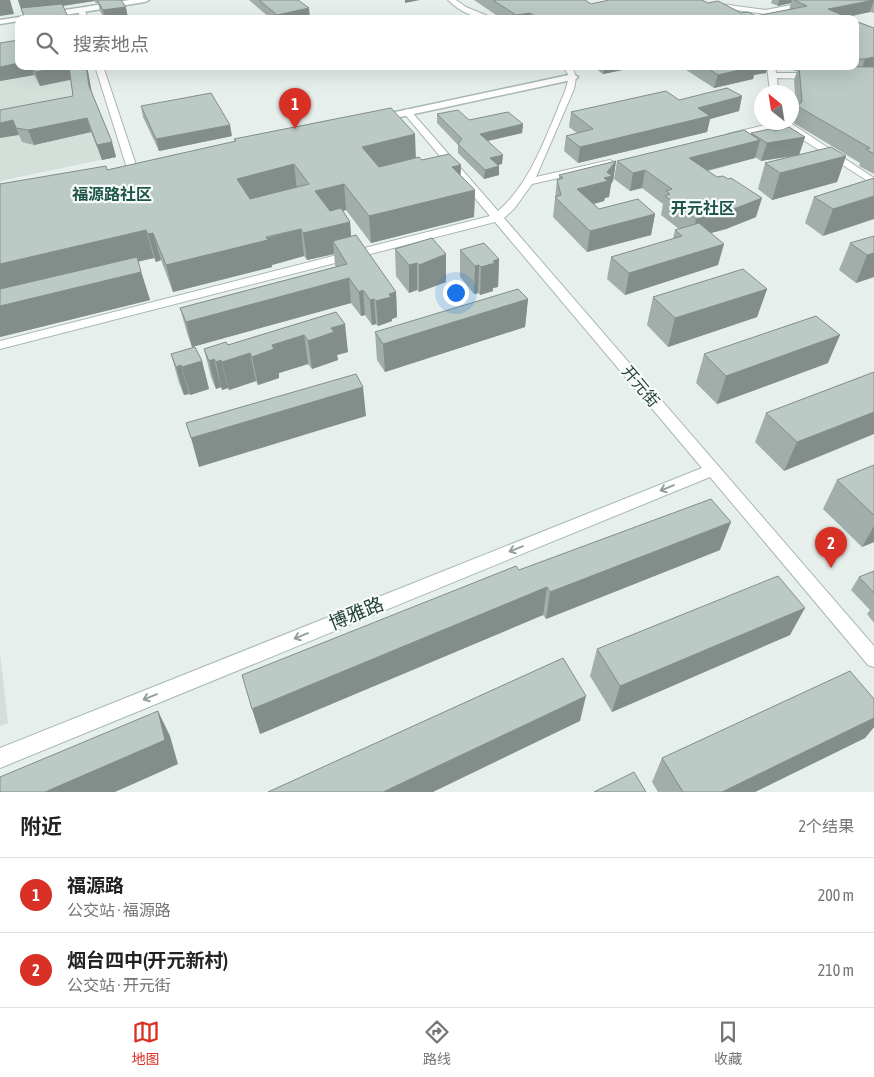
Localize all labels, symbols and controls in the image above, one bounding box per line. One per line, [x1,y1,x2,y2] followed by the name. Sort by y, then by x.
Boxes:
[15,15,859,70] search box
[33,29,61,57] icon: search
[73,33,149,55] text: 搜索地点
[754,85,799,130] north arrow
[279,88,311,129] pin: 1
[72,185,152,203] district label: 福源路社区
[671,199,735,217] district label: 开元社区
[443,280,469,306] your location
[619,362,663,410] street label: 开元街
[660,484,675,493] one-way arrow
[815,527,847,568] pin: 2
[509,545,524,554] one-way arrow
[325,592,387,634] street label: 博雅路
[294,631,309,641] one-way arrow
[143,693,158,702] one-way arrow
[20,814,62,838] text: 附近
[798,817,854,835] text: 2个结果
[67,874,124,896] text: 福源路
[32,886,40,904] text: 1
[818,886,854,904] text: 200 m
[67,901,171,919] text: 公交站 · 福源路
[67,949,228,971] text: 烟台四中(开元新村)
[32,961,40,979] text: 2
[818,961,854,979] text: 210 m
[67,976,171,994] text: 公交站 · 开元街
[132,1018,160,1068] tab: 地图
[423,1018,451,1068] tab: 路线
[714,1018,742,1068] tab: 收藏

